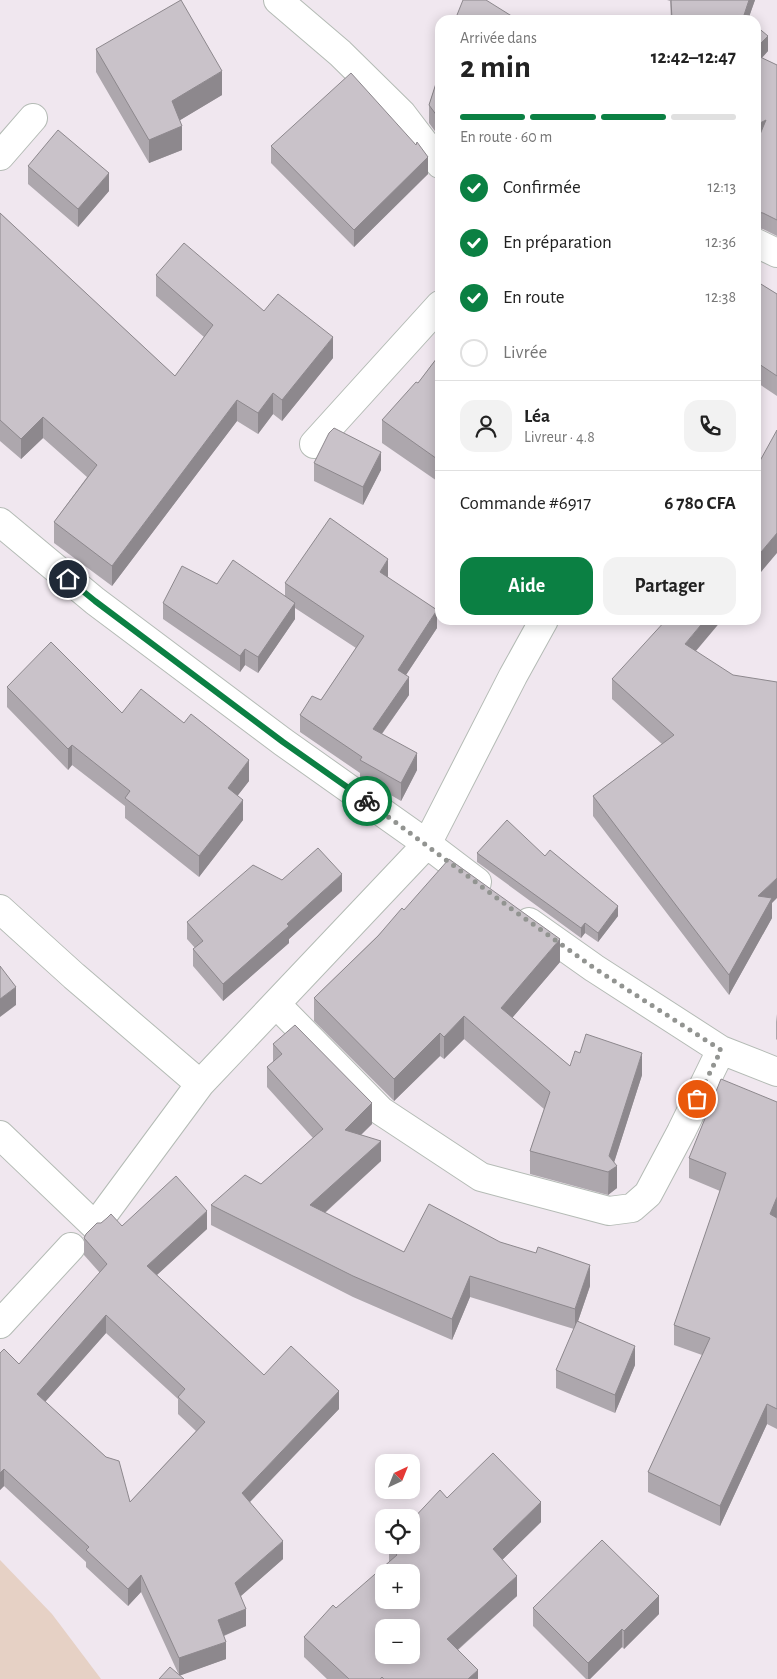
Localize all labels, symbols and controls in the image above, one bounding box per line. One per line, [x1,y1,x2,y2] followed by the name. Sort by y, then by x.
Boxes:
[460,30,537,46] text: Arrivée dans
[651,48,736,67] text: 12:42–12:47
[460,51,531,83] text: 2 min
[460,129,552,145] text: En route · 60 m
[460,174,488,202] icon: check
[503,178,581,197] text: Confirmée
[707,179,736,195] text: 12:13
[460,229,488,257] icon: check
[503,233,612,252] text: En préparation
[705,234,736,250] text: 12:36
[460,284,488,312] icon: check
[503,288,565,307] text: En route
[705,289,736,305] text: 12:38
[503,343,547,362] text: Livrée
[460,400,512,452] button: person
[684,400,736,452] button: phone
[524,407,550,426] text: Léa
[524,429,595,445] text: Livreur · 4.8
[460,494,591,513] text: Commande #6917
[664,494,736,513] text: 6 780 CFA
[460,557,593,615] button: Aide
[603,557,736,615] button: Partager
[47,558,89,600] pin
[54,565,82,593] icon: home
[342,776,392,826] courier
[353,787,381,815] icon: bike
[676,1078,718,1120] pin
[683,1085,711,1113] icon: bag
[375,1454,420,1499] north arrow
[375,1454,420,1664] map controls
[375,1509,420,1554] button: locate
[375,1564,420,1609] button: +
[375,1619,420,1664] button: −

